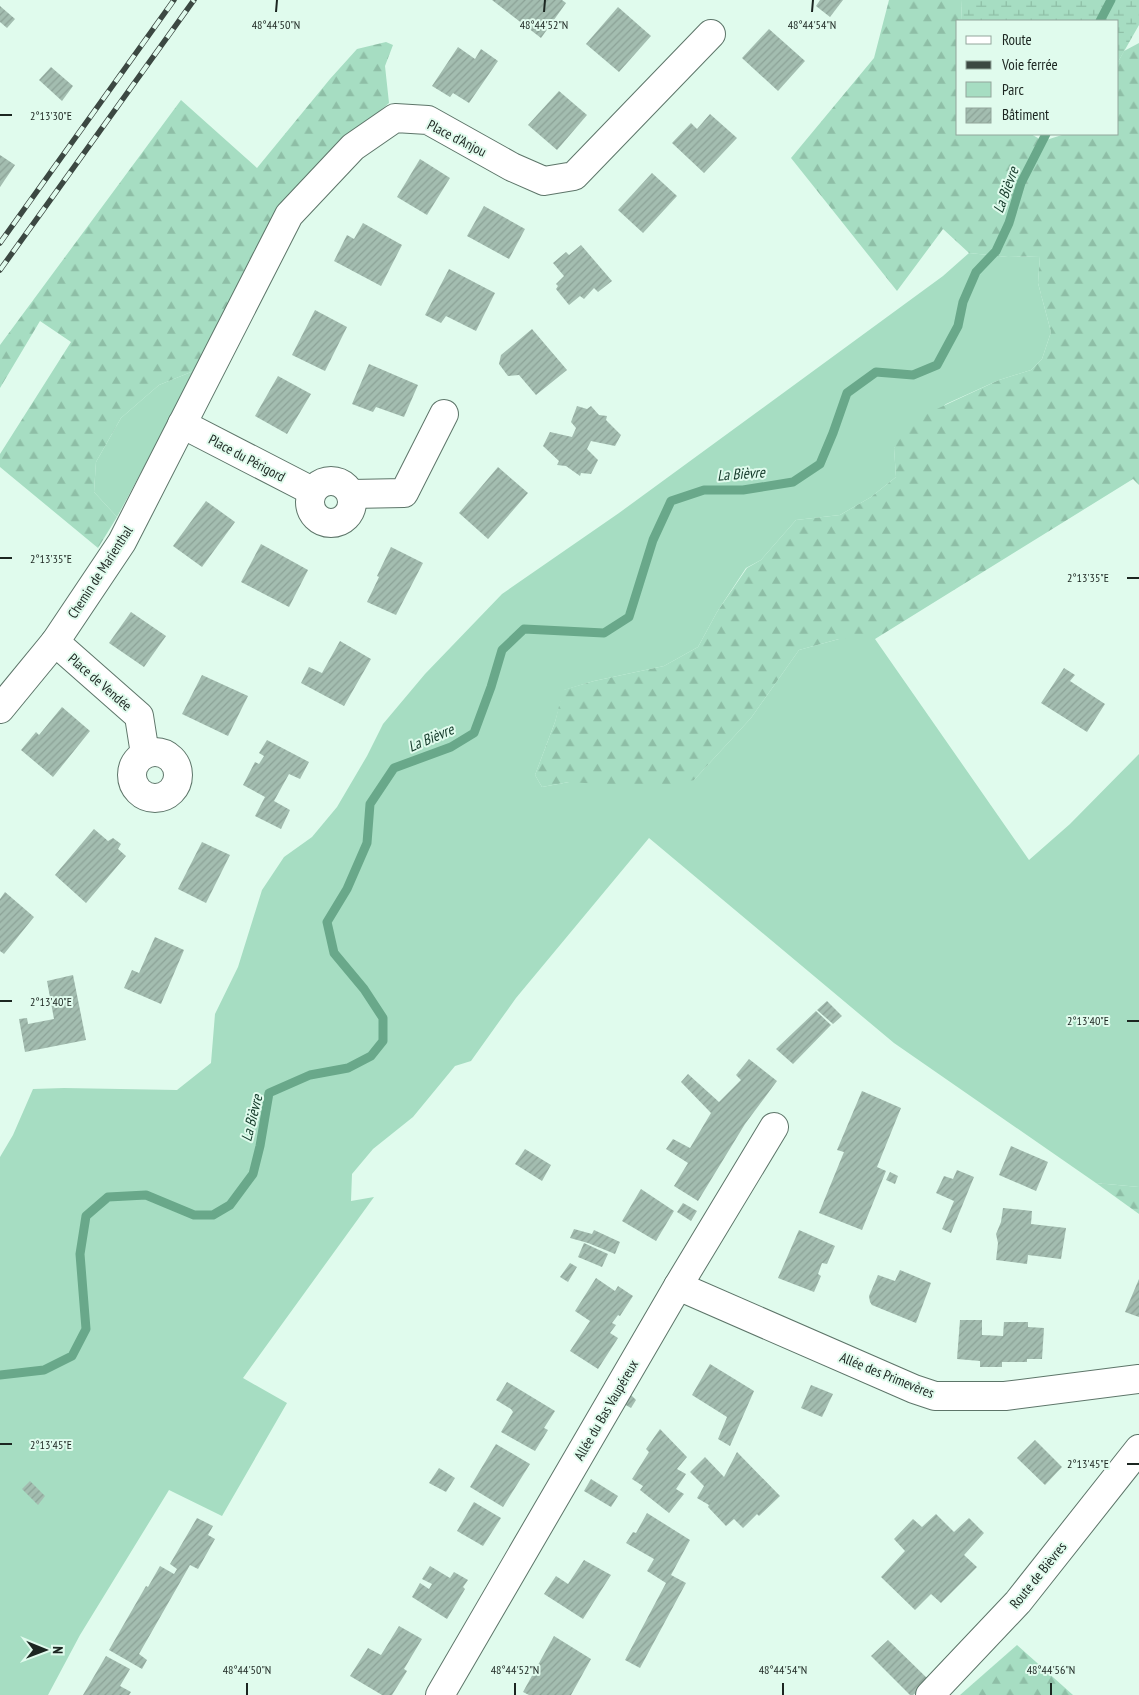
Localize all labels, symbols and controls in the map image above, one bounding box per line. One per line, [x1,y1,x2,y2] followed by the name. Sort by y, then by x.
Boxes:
[252,17,300,32] text: 48°44'50"N
[520,17,568,32] text: 48°44'52"N
[788,17,836,32] text: 48°44'54"N
[956,20,1119,135] legend
[1002,30,1032,49] text: Route
[1001,55,1058,74] text: Voie ferrée
[1002,80,1024,99] text: Parc
[1002,105,1049,124] text: Bâtiment
[30,108,72,123] text: 2°13'30"E
[424,115,490,161] street label: Place d'Anjou
[988,163,1023,215] water label: La Bièvre
[206,430,288,486] street label: Place du Périgord
[717,462,766,485] water label: La Bièvre
[63,522,137,622] street label: Chemin de Marienthal
[30,551,72,566] text: 2°13'35"E
[1067,570,1109,585] text: 2°13'35"E
[65,649,136,715] street label: Place de Vendée
[405,719,457,756] water label: La Bièvre
[30,994,72,1009] text: 2°13'40"E
[1067,1013,1109,1028] text: 2°13'40"E
[237,1092,267,1143] water label: La Bièvre
[837,1348,937,1402] street label: Allée des Primevères
[570,1356,642,1463] street label: Allée du Bas Vaupéreux
[30,1437,72,1452] text: 2°13'45"E
[1067,1456,1109,1471] text: 2°13'45"E
[1006,1538,1071,1612] street label: Route de Bièvres
[20,1625,70,1675] north arrow
[49,1646,67,1654] text: N
[223,1662,271,1677] text: 48°44'50"N
[491,1662,539,1677] text: 48°44'52"N
[759,1662,807,1677] text: 48°44'54"N
[1027,1662,1075,1677] text: 48°44'56"N

